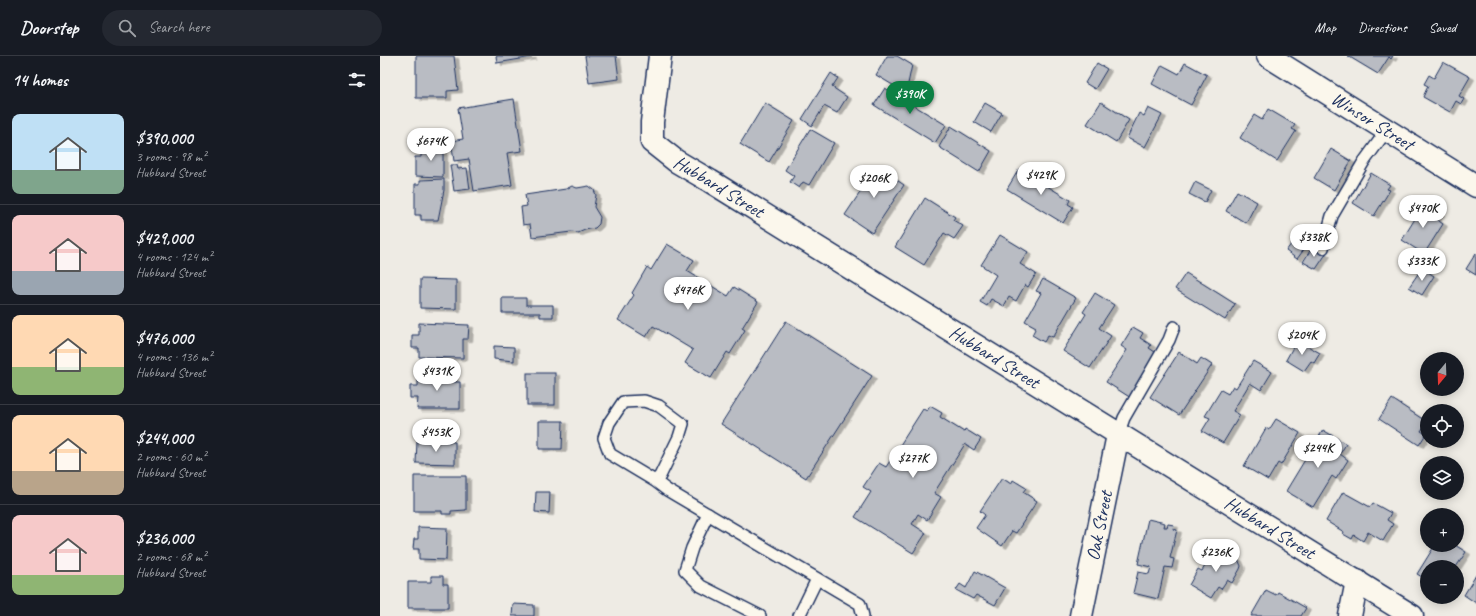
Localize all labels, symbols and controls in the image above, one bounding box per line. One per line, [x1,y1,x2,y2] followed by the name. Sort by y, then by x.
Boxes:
[102,10,382,46] search box
[20,16,78,40] text: Doorstep
[116,17,138,39] icon: search
[148,18,210,37] text: Search here
[1315,19,1336,36] text: Map
[1358,19,1407,36] text: Directions
[1429,19,1456,36] text: Saved
[346,69,368,91] icon: filters
[12,70,68,91] text: 14 homes
[882,81,938,115] pin: $390K
[895,86,925,102] text: $390K
[1327,87,1420,157] street label: Winsor Street
[136,128,193,149] text: $390,000
[403,128,459,162] pin: $674K
[44,130,92,178] icon: home
[416,133,446,149] text: $674K
[136,149,206,165] text: 3 rooms · 98 m²
[669,150,770,224] street label: Hubbard Street
[1013,162,1069,196] pin: $429K
[136,165,206,181] text: Hubbard Street
[846,165,902,199] pin: $206K
[1026,167,1056,183] text: $429K
[859,170,889,186] text: $206K
[1395,195,1451,229] pin: $470K
[1408,200,1438,216] text: $470K
[1286,224,1342,258] pin: $338K
[136,228,193,249] text: $429,000
[1299,229,1329,245] text: $338K
[44,231,92,279] icon: home
[1394,248,1450,282] pin: $333K
[136,249,212,265] text: 4 rooms · 124 m²
[1407,253,1437,269] text: $333K
[136,265,206,281] text: Hubbard Street
[660,277,716,311] pin: $476K
[673,282,703,298] text: $476K
[945,320,1045,395] street label: Hubbard Street
[1274,322,1330,356] pin: $204K
[1287,327,1317,343] text: $204K
[136,328,193,349] text: $476,000
[44,331,92,379] icon: home
[136,349,212,365] text: 4 rooms · 136 m²
[1420,352,1464,396] north arrow
[1420,352,1464,604] map controls
[409,358,465,392] pin: $431K
[422,363,452,379] text: $431K
[136,365,206,381] text: Hubbard Street
[1420,404,1464,448] button: locate
[408,419,464,453] pin: $453K
[421,424,451,440] text: $453K
[136,428,193,449] text: $244,000
[44,431,92,479] icon: home
[1290,435,1346,469] pin: $244K
[1303,440,1333,456] text: $244K
[885,445,941,479] pin: $277K
[136,449,206,465] text: 2 rooms · 60 m²
[898,450,928,466] text: $277K
[1420,456,1464,500] button: layers
[136,465,206,481] text: Hubbard Street
[1081,487,1119,563] street label: Oak Street
[1220,491,1321,566] street label: Hubbard Street
[1420,508,1464,552] button: +
[136,528,193,549] text: $236,000
[44,531,92,579] icon: home
[1188,539,1244,573] pin: $236K
[1201,544,1231,560] text: $236K
[136,549,206,565] text: 2 rooms · 68 m²
[1420,560,1464,604] button: −
[136,565,206,581] text: Hubbard Street

